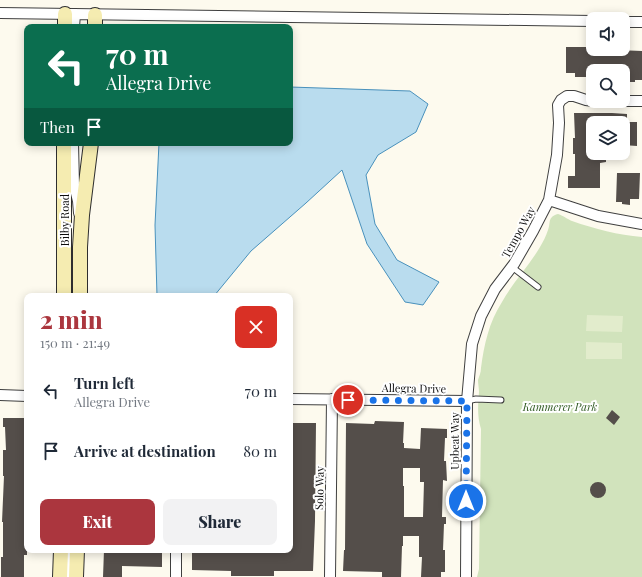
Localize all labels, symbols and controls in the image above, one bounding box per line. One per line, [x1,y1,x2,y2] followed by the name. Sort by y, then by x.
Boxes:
[586,12,630,160] map controls
[586,12,630,56] button: sound
[106,35,169,72] text: 70 m
[40,40,92,92] icon: left
[586,64,630,108] button: search
[106,71,211,95] text: Allegra Drive
[83,116,105,138] icon: arrive
[586,116,630,160] button: layers
[40,117,75,137] text: Then
[57,193,72,246] street label: Bilby Road
[498,203,539,261] street label: Tempo Way
[40,303,103,335] text: 2 min
[235,306,277,348] button: close
[40,334,110,351] text: 150 m · 21:49
[74,373,135,393] text: Turn left
[40,380,62,402] icon: left
[381,380,447,396] street label: Allegra Drive
[245,381,277,401] text: 70 m
[331,383,365,417] pin
[337,389,359,411] icon: arrive
[74,393,150,410] text: Allegra Drive
[522,399,598,414] park label: Kammerer Park
[447,412,462,470] street label: Upbeat Way
[40,440,62,462] icon: arrive
[74,441,216,461] text: Arrive at destination
[243,441,277,461] text: 80 m
[311,466,327,510] street label: Solo Way
[445,480,487,522] position arrow
[40,499,155,545] button: Exit
[163,499,277,545] button: Share

